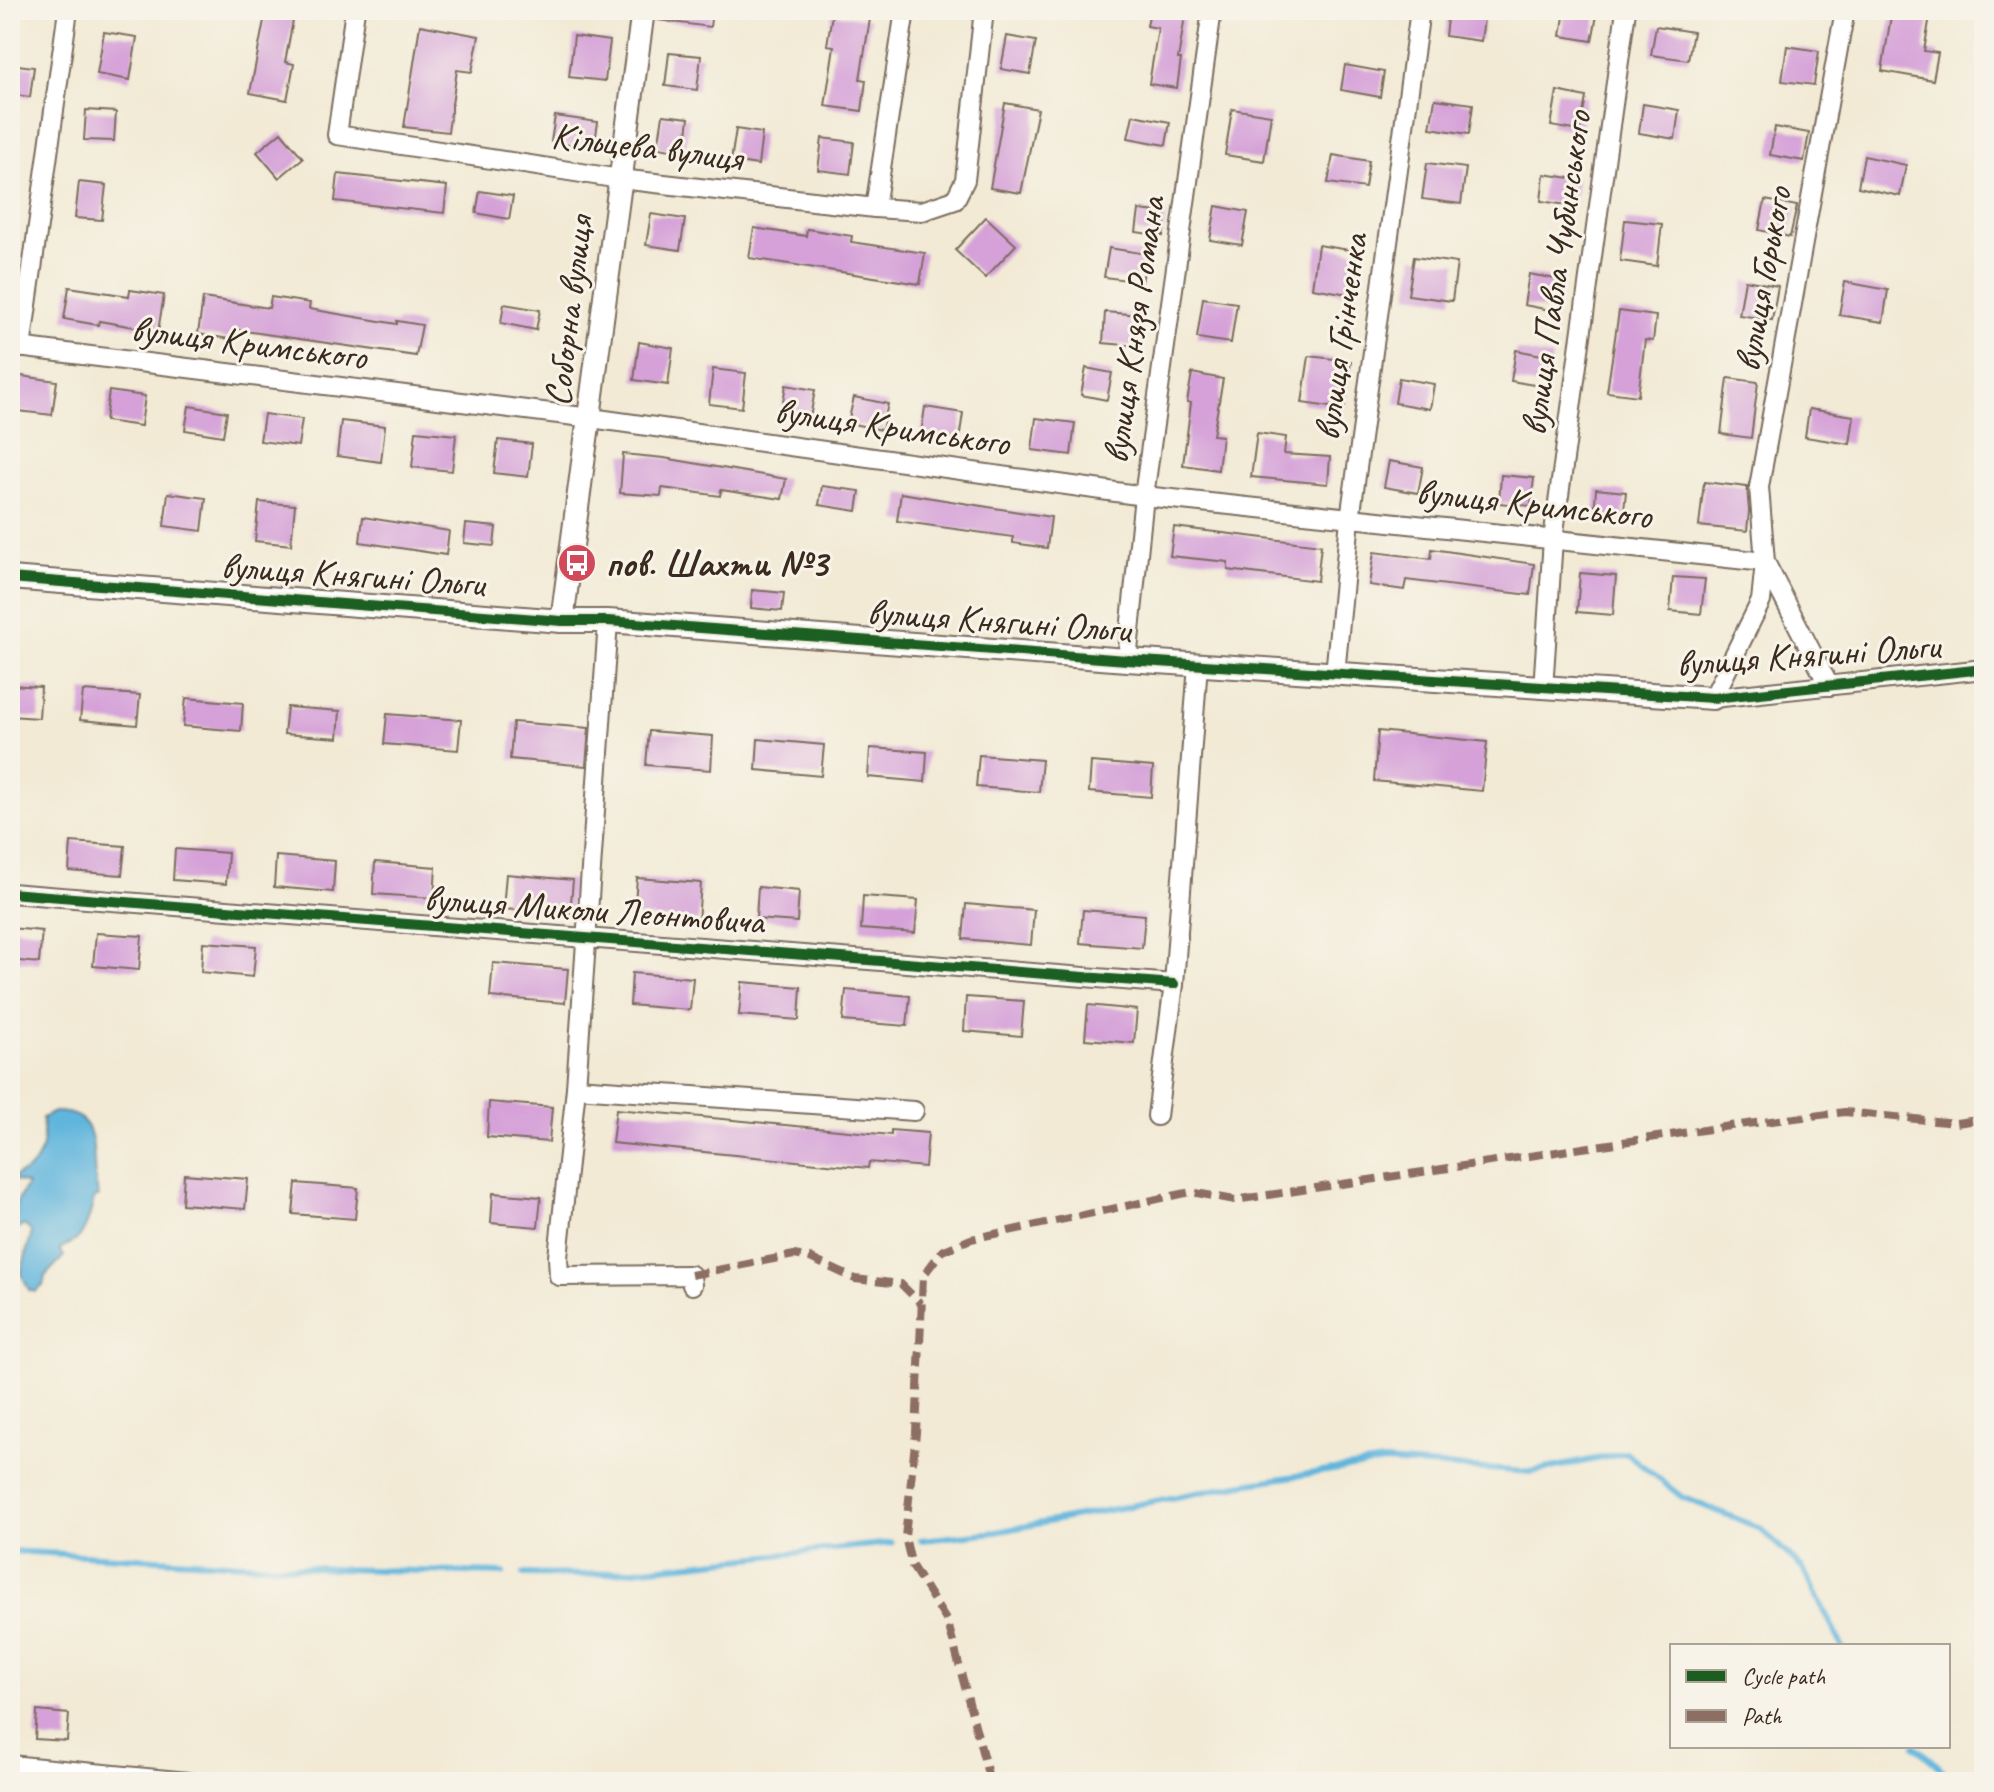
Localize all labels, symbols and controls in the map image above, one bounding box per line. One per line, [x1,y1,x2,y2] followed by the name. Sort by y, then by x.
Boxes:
[1509,106,1602,438] street label: вулиця Павла Чубинського
[549,112,748,182] street label: Кільцева вулиця
[1723,182,1802,375] street label: вулиця Горького
[1092,191,1176,466] street label: вулиця Князя Романа
[534,210,604,409] street label: Соборна вулиця
[1303,228,1379,443] street label: вулиця Грінченка
[129,305,371,380] street label: вулиця Кримського
[772,387,1014,466] street label: вулиця Кримського
[1414,468,1656,539] street label: вулиця Кримського
[605,540,831,587] place label: пов. Шахти №3
[220,542,488,607] street label: вулиця Княгині Ольги
[556,542,598,584] bus stop icon: пов. Шахти №3
[866,588,1134,653] street label: вулиця Княгині Ольги
[1675,622,1943,687] street label: вулиця Княгині Ольги
[423,874,768,945] street label: вулиця Миколи Леонтовича
[1670,1644,1950,1748] legend
[1742,1661,1826,1691] text: Cycle path
[1742,1701,1783,1731] text: Path

